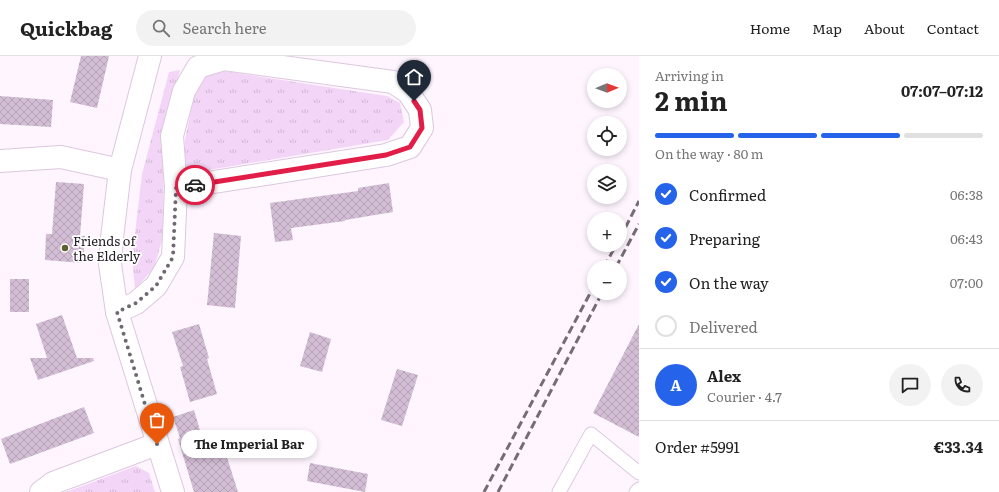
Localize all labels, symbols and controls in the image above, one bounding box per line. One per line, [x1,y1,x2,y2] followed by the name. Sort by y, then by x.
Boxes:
[136,10,416,46] search box
[20,14,112,42] text: Quickbag
[182,16,267,39] text: Search here
[150,17,172,39] icon: search
[750,18,790,38] text: Home
[812,18,842,38] text: Map
[864,18,905,38] text: About
[927,18,979,38] text: Contact
[397,60,431,101] pin
[403,66,425,88] icon: home
[655,66,724,85] text: Arriving in
[587,68,627,108] north arrow
[587,68,627,300] map controls
[901,79,983,102] text: 07:07–07:12
[655,80,728,119] text: 2 min
[587,116,627,156] button: locate
[655,144,763,163] text: On the way · 80 m
[587,164,627,204] button: layers
[175,165,215,205] courier
[184,174,206,196] icon: car
[655,183,677,205] icon: check
[689,183,766,206] text: Confirmed
[950,185,983,204] text: 06:38
[587,212,627,252] button: +
[655,227,677,249] icon: check
[689,227,760,250] text: Preparing
[950,229,983,248] text: 06:43
[73,231,141,265] place label: Friends of the Elderly
[60,243,70,253] marker: Friends of the Elderly
[587,260,627,300] button: −
[655,271,677,293] icon: check
[689,271,769,294] text: On the way
[950,273,983,292] text: 07:00
[689,315,758,338] text: Delivered
[707,364,741,387] text: Alex
[889,364,931,406] button: chat
[941,364,983,406] button: phone
[670,373,682,396] text: A
[707,387,782,406] text: Courier · 4.7
[140,403,174,444] pin
[146,409,168,431] icon: bag
[181,430,317,458] callout: The Imperial Bar
[194,434,304,453] text: The Imperial Bar
[655,435,740,458] text: Order #5991
[934,435,983,458] text: €33.34

